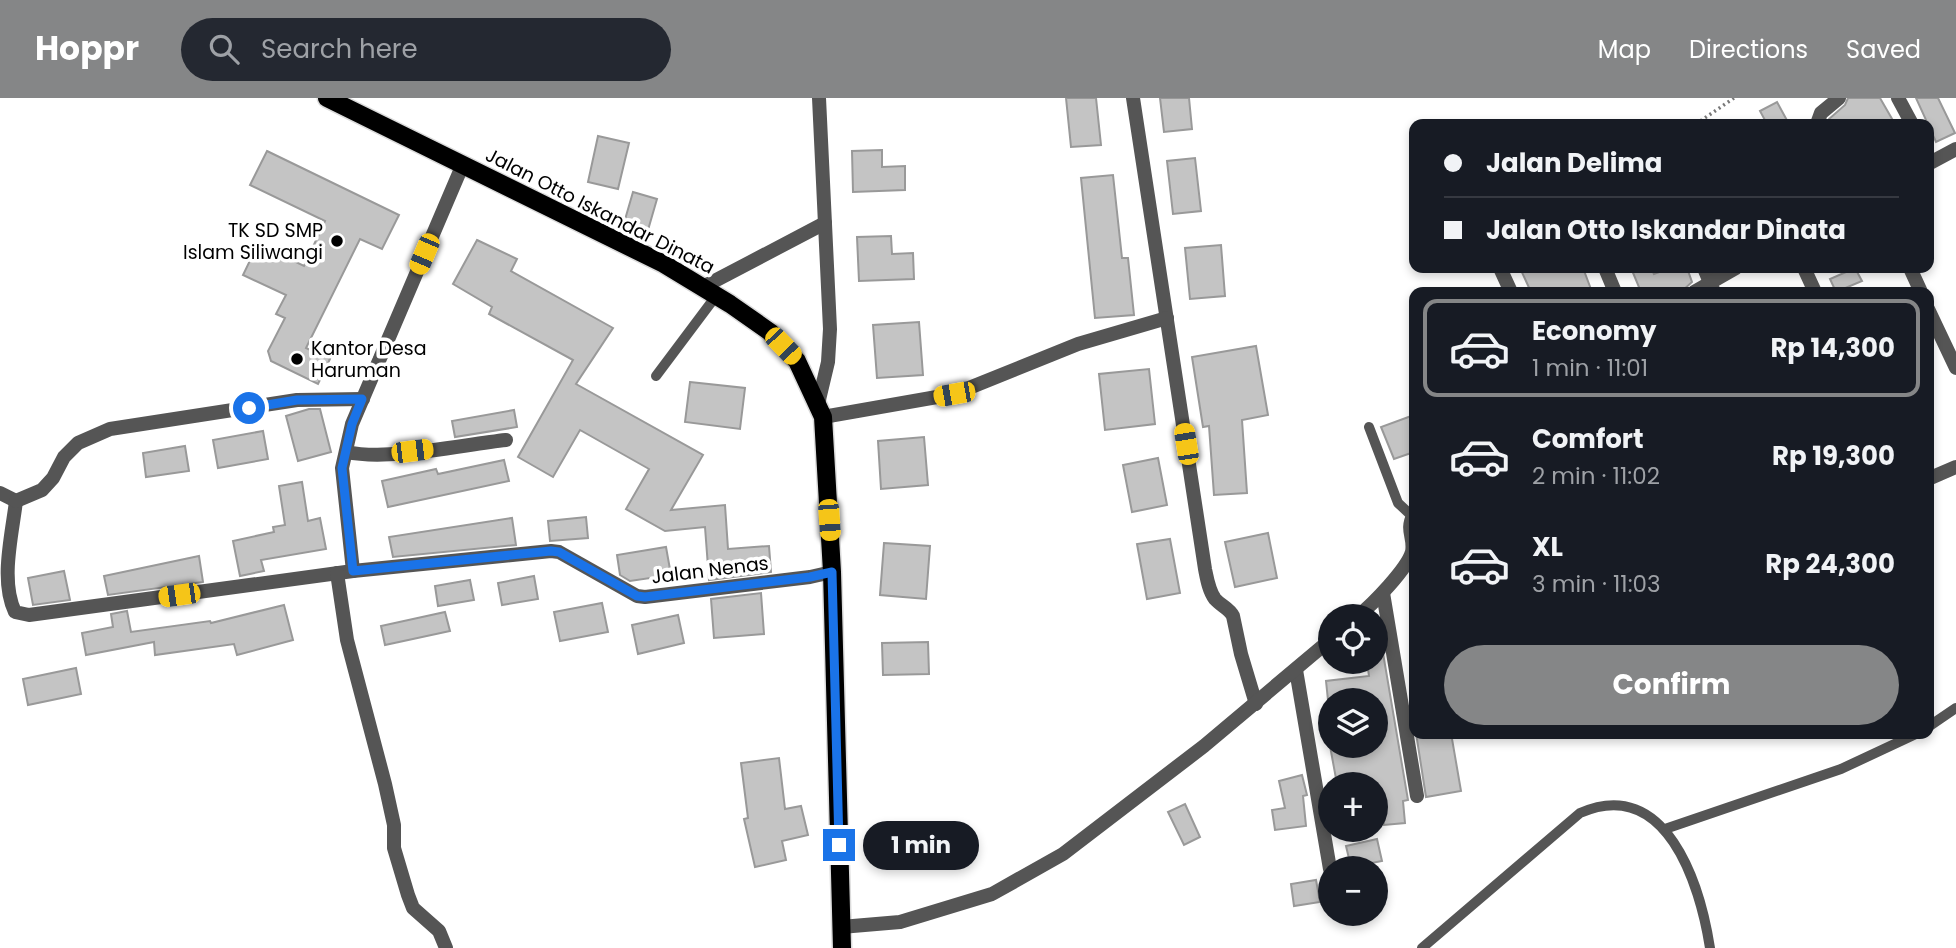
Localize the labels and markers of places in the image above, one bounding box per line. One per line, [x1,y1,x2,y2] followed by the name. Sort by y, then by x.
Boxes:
[183,217,323,266] place label: TK SD SMP Islam Siliwangi
[329,233,345,249] marker: TK SD SMP Islam Siliwangi
[311,335,427,384] place label: Kantor Desa Haruman
[289,351,305,367] marker: Kantor Desa Haruman

